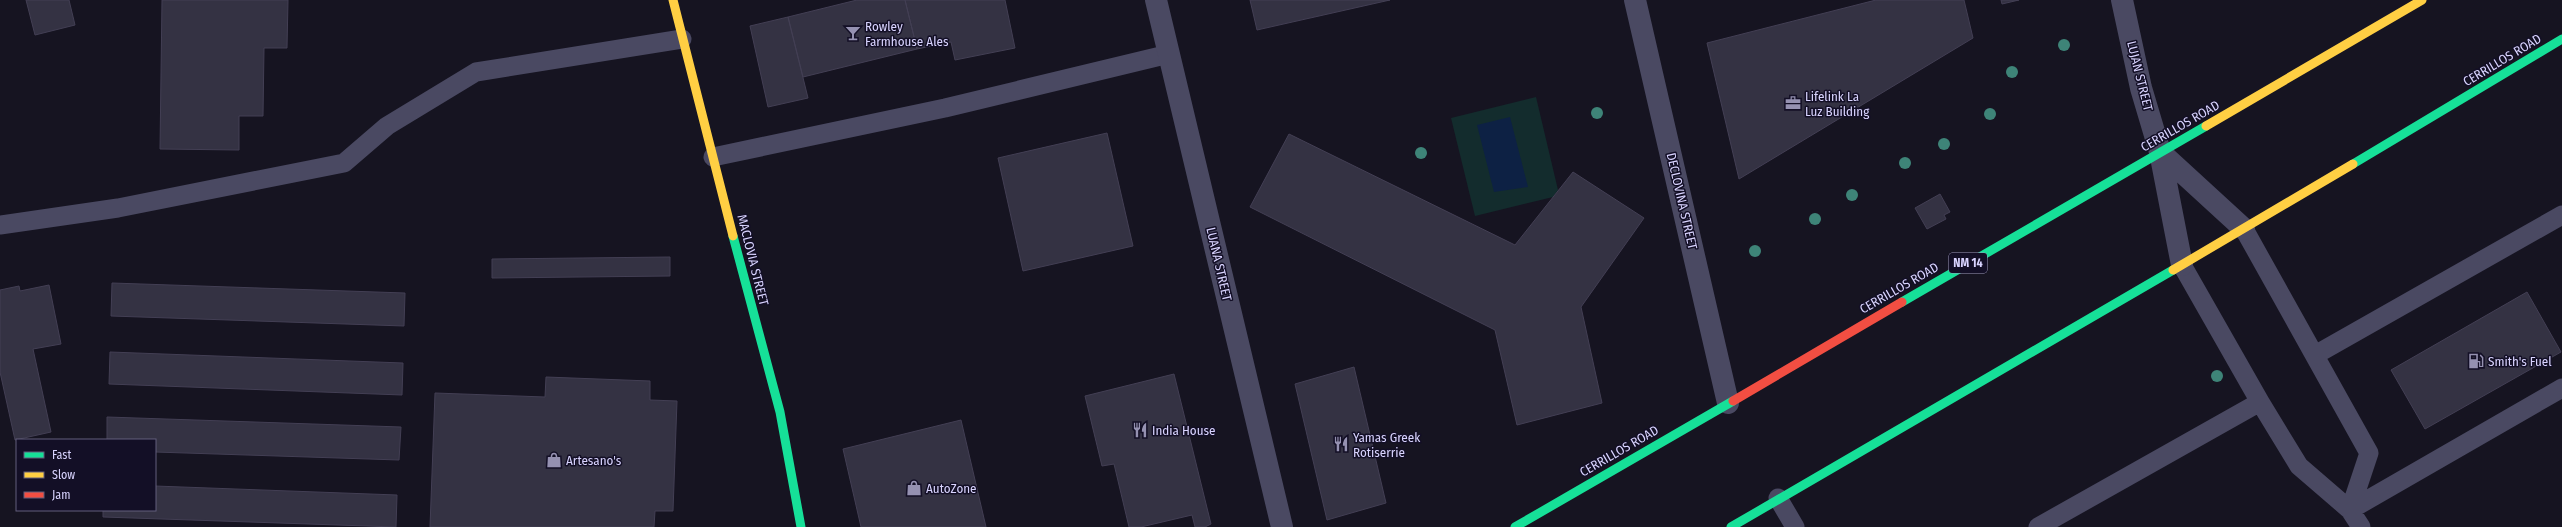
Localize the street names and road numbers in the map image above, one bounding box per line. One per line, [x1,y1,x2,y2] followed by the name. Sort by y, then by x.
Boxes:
[2460,31,2544,89] street label: CERRILLOS ROAD
[2124,39,2156,113] street label: LUJAN STREET
[2138,97,2222,155] street label: CERRILLOS ROAD
[1664,151,1700,251] street label: DECLOVINA STREET
[734,213,772,307] street label: MACLOVIA STREET
[1203,226,1235,302] street label: LUANA STREET
[1949,253,1987,273] road number: NM 14
[1857,259,1941,317] street label: CERRILLOS ROAD
[1577,422,1661,480] street label: CERRILLOS ROAD

